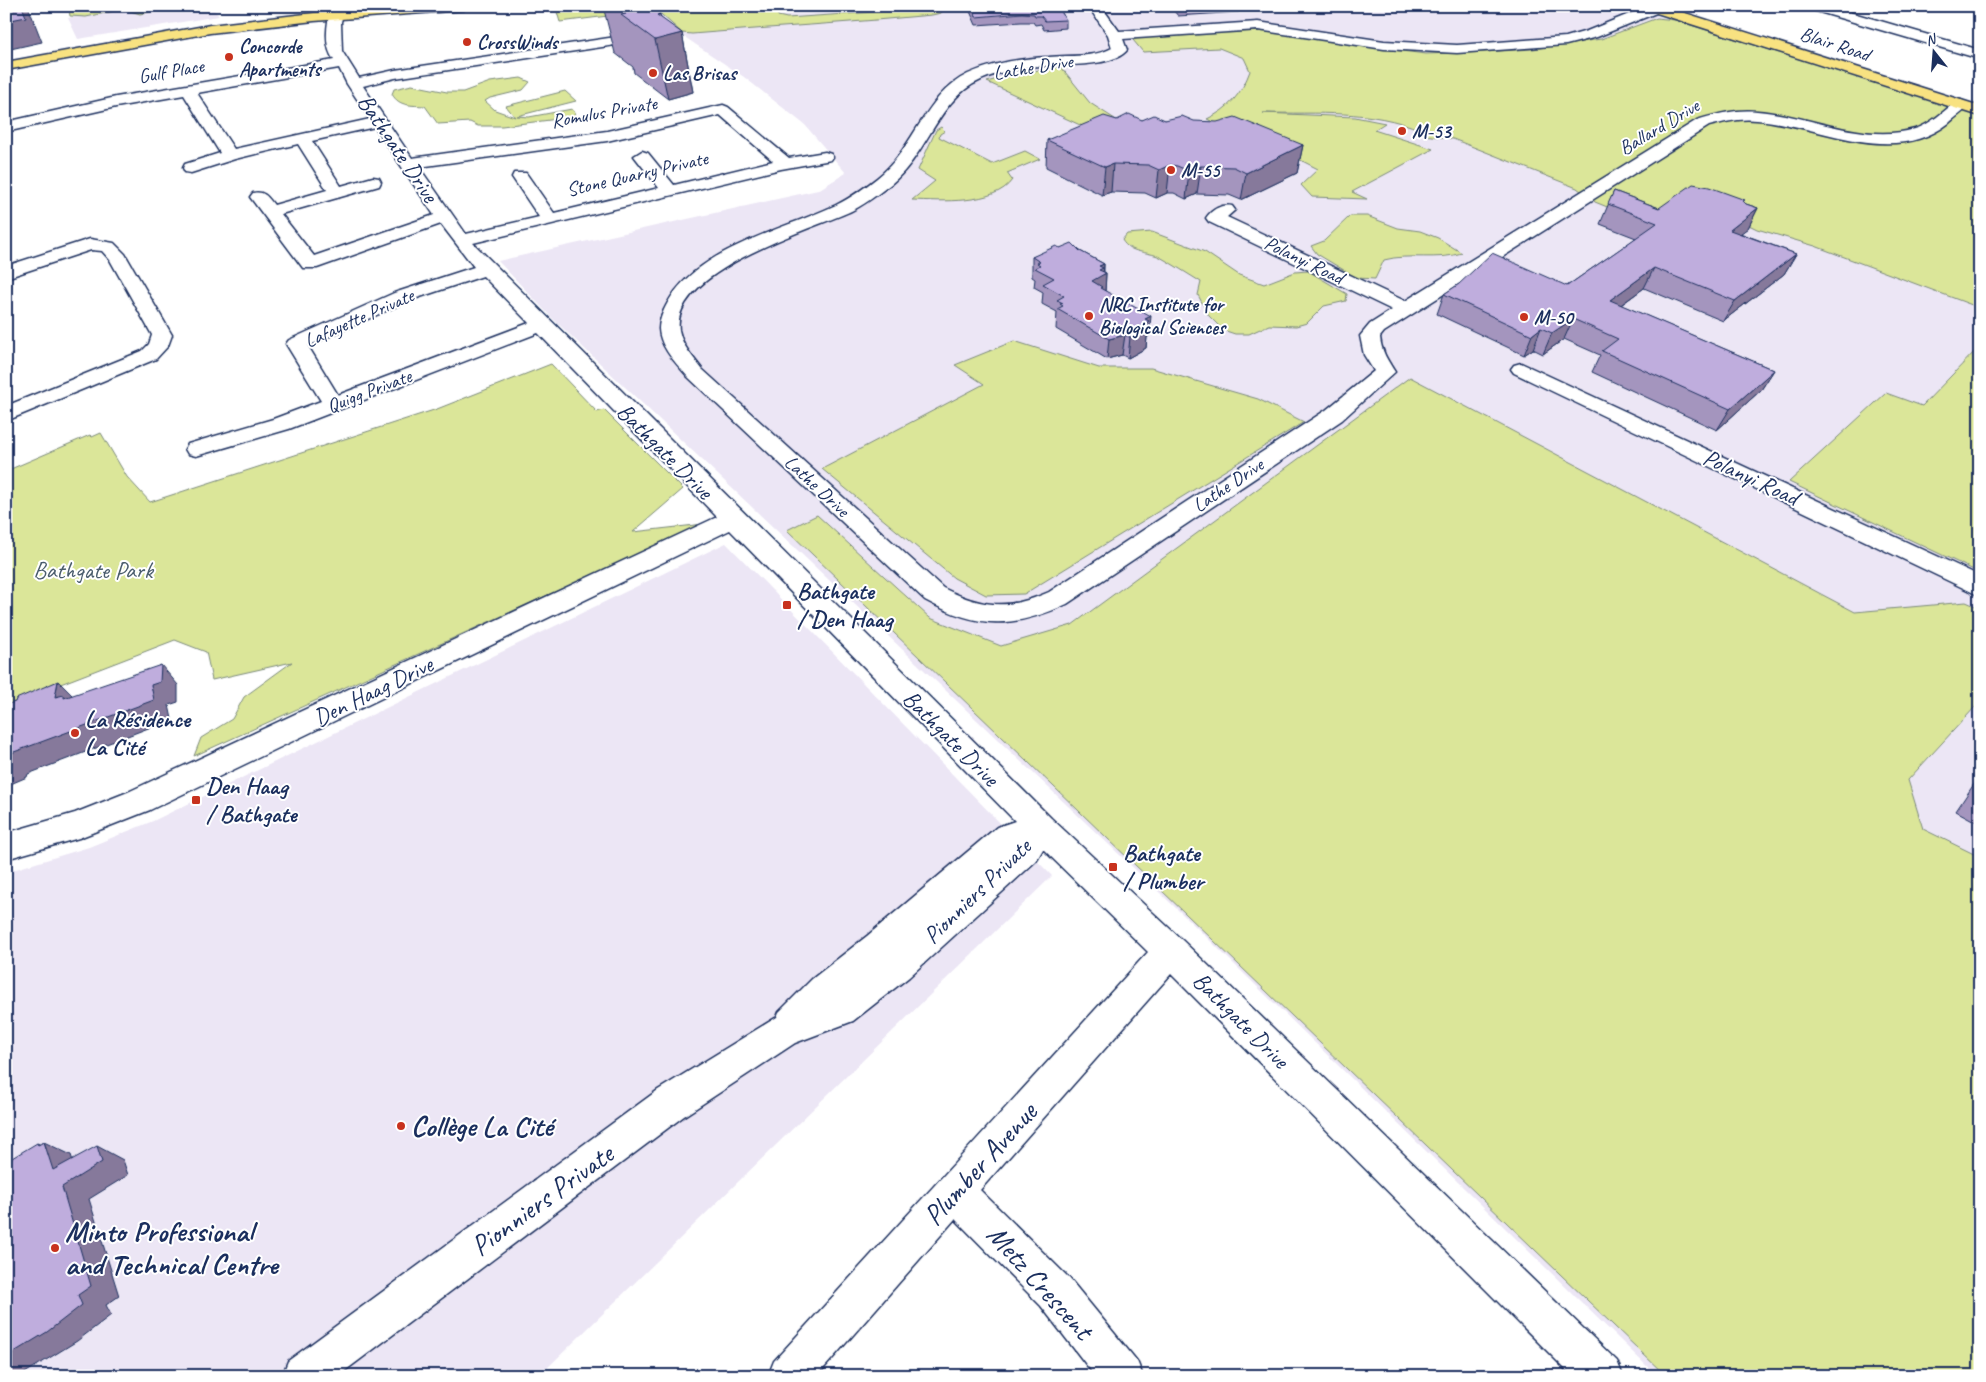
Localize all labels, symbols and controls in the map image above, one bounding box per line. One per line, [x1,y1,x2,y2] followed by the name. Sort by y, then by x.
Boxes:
[1797,21,1876,68] street label: Blair Road
[1908,28,1958,78] north arrow
[477,30,560,55] place label: CrossWinds
[1924,30,1939,49] text: N
[239,34,322,82] place label: Concorde Apartments
[461,36,473,48] marker: CrossWinds
[992,48,1076,86] street label: Lathe Drive
[223,51,235,63] marker: Concorde Apartments
[136,53,207,89] street label: Gulf Place
[663,61,738,86] place label: Las Brisas
[647,67,659,79] marker: Las Brisas
[351,88,446,210] street label: Bathgate Drive
[549,90,660,134] street label: Romulus Private
[1614,92,1705,161] street label: Ballard Drive
[1412,119,1453,144] place label: M-53
[1396,125,1408,137] marker: M-53
[564,145,712,202] street label: Stone Quarry Private
[1181,158,1222,183] place label: M-55
[1165,164,1177,176] marker: M-55
[1260,230,1351,291] street label: Polanyi Road
[300,282,419,353] street label: Lafayette Private
[1099,292,1227,340] place label: NRC Institute for Biological Sciences
[1534,305,1575,330] place label: M-50
[1083,310,1095,322] marker: NRC Institute for Biological Sciences
[1518,311,1530,323] marker: M-50
[323,363,416,419] street label: Quigg Private
[610,396,721,507] street label: Bathgate Drive
[1698,442,1807,514] street label: Polanyi Road
[779,450,856,523] street label: Lathe Drive
[1188,451,1269,518] street label: Lathe Drive
[33,555,155,585] park label: Bathgate Park
[797,576,895,634] place label: Bathgate / Den Haag
[781,599,793,611] marker: Bathgate / Den Haag
[309,648,439,733] street label: Den Haag Drive
[896,683,1007,794] street label: Bathgate Drive
[85,704,192,762] place label: La Résidence La Cité
[69,727,81,739] marker: La Résidence La Cité
[206,771,299,829] place label: Den Haag / Bathgate
[190,794,202,806] marker: Den Haag / Bathgate
[917,831,1039,950] street label: Pionniers Private
[1123,838,1206,896] place label: Bathgate / Plumber
[1107,861,1119,873] marker: Bathgate / Plumber
[1186,965,1297,1076] street label: Bathgate Drive
[915,1093,1046,1233] street label: Plumber Avenue
[411,1108,557,1145] place label: Collège La Cité
[395,1120,407,1132] marker: Collège La Cité
[463,1134,623,1264] street label: Pionniers Private
[65,1213,280,1283] place label: Minto Professional and Technical Centre
[979,1217,1103,1349] street label: Metz Crescent
[49,1242,61,1254] marker: Minto Professional and Technical Centre

